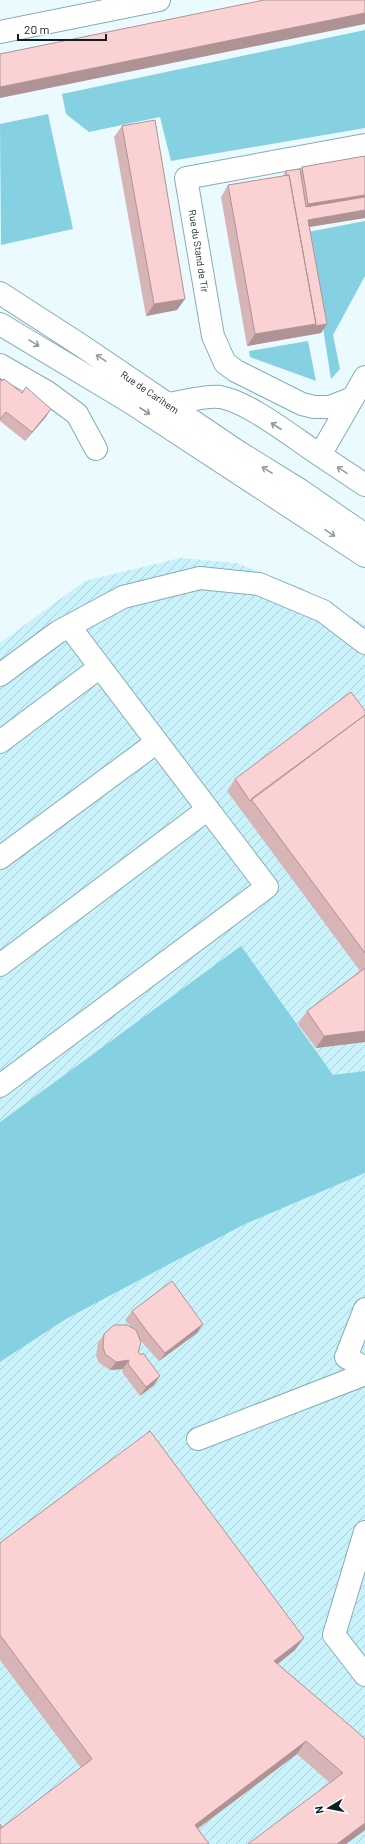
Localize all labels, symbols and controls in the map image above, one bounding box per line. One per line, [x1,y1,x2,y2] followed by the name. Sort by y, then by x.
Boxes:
[18,16,106,42] scale bar
[24,22,50,36] text: 20 m
[187,209,212,294] street label: Rue du Stand de Tir
[28,340,40,348] one-way arrow
[96,354,107,362] one-way arrow
[119,368,181,416] street label: Rue de Carihem
[139,407,150,415] one-way arrow
[270,422,281,430] one-way arrow
[261,465,273,473] one-way arrow
[337,466,348,474] one-way arrow
[325,529,336,537] one-way arrow
[309,1788,349,1828] north arrow
[312,1805,326,1815] text: N

